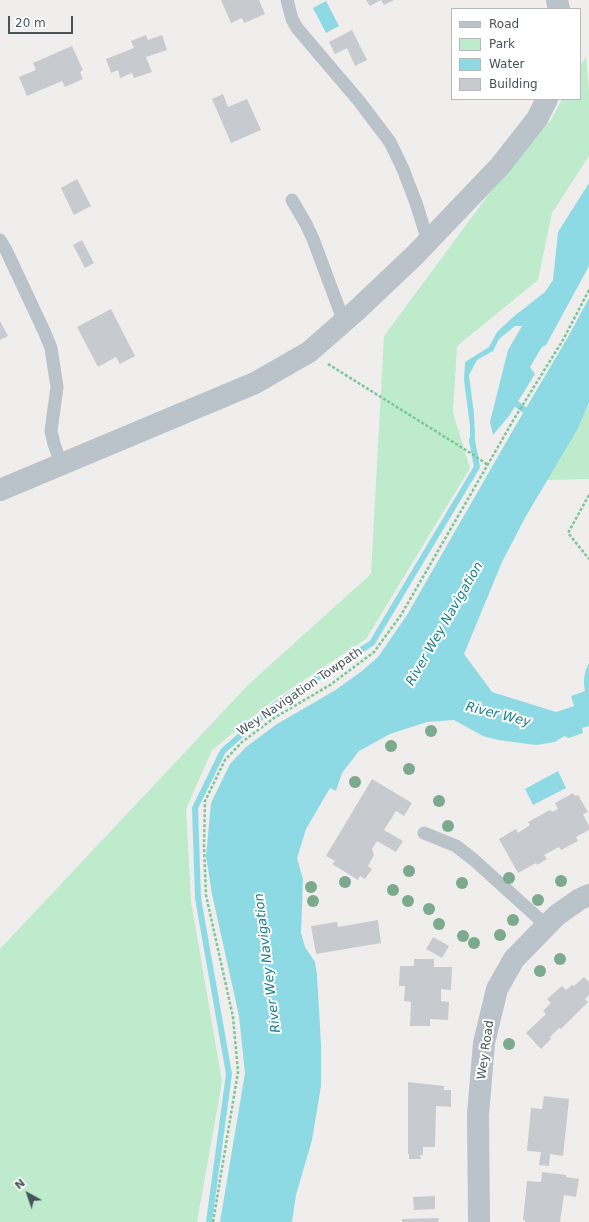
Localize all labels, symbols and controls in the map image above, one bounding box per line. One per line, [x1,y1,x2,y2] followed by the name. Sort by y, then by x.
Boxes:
[10,8,75,34] scale bar
[451,8,581,100] legend
[15,16,46,30] text: 20 m
[489,17,519,31] text: Road
[489,37,515,51] text: Park
[489,57,524,71] text: Water
[489,77,538,91] text: Building
[403,559,487,689] water label: River Wey Navigation
[235,645,365,739] street label: Wey Navigation Towpath
[464,699,532,731] water label: River Wey
[252,892,284,1034] water label: River Wey Navigation
[475,1020,497,1080] street label: Wey Road
[8,1174,48,1214] north arrow
[12,1176,28,1192] text: N

